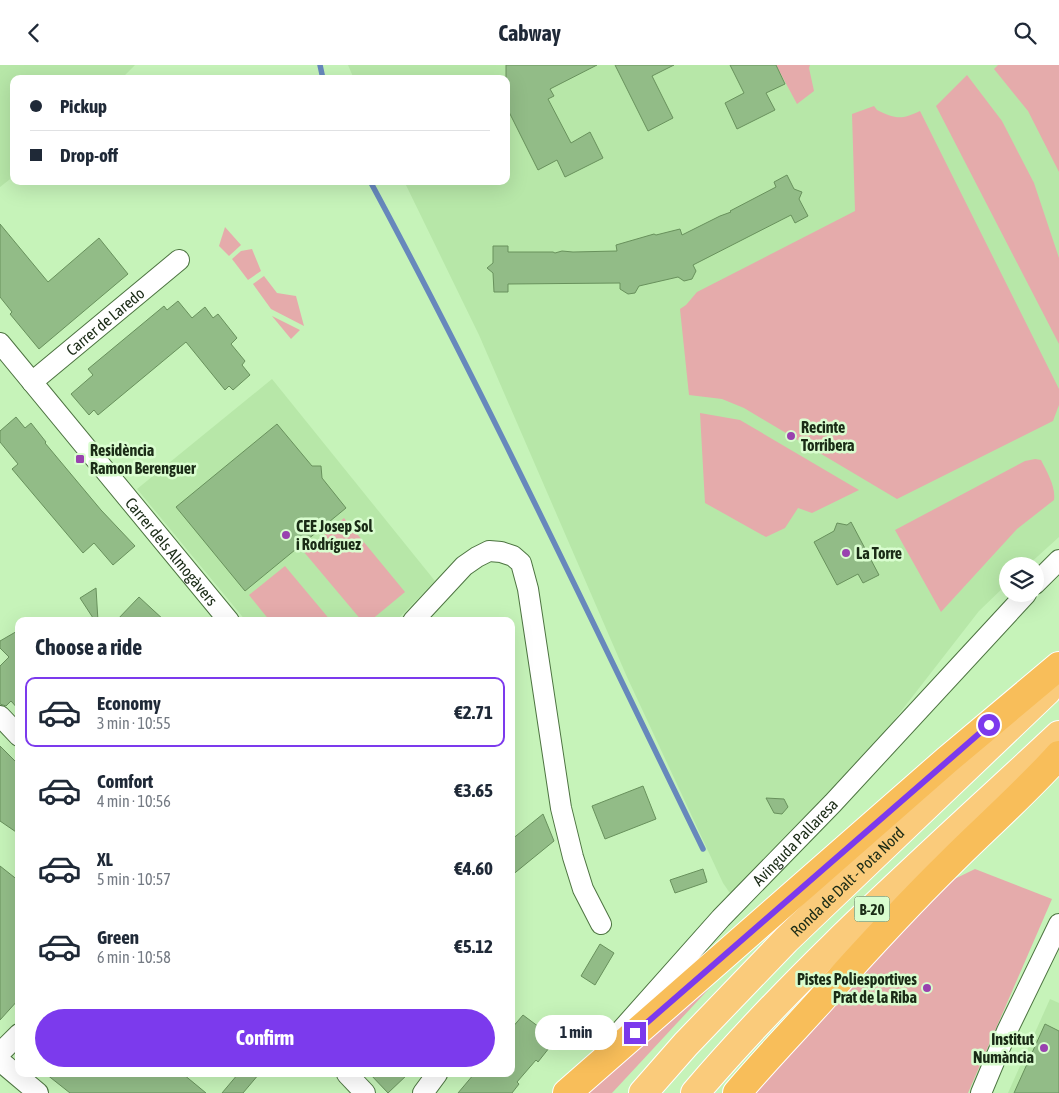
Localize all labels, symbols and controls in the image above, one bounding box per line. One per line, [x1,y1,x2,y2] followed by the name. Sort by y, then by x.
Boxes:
[20,19,48,47] icon: back
[1011,19,1039,47] icon: search
[498,20,561,46] text: Cabway
[60,95,107,117] text: Pickup
[60,144,118,166] text: Drop-off
[62,284,148,359] street label: Carrer de Laredo
[801,418,854,454] place label: Recinte Torribera
[785,430,797,442] marker: Recinte Torribera
[90,441,196,477] place label: Residència Ramon Berenguer
[74,453,86,465] marker: Residència Ramon Berenguer
[122,494,222,609] street label: Carrer dels Almogàvers
[296,517,374,553] place label: CEE Josep Sol i Rodríguez
[280,529,292,541] marker: CEE Josep Sol i Rodríguez
[856,544,902,562] place label: La Torre
[840,547,852,559] marker: La Torre
[999,557,1044,602] map controls
[999,557,1044,602] button: layers
[35,634,142,660] text: Choose a ride
[37,690,82,735] icon: car
[97,692,161,714] text: Economy
[454,701,493,723] text: €2.71
[97,714,171,732] text: 3 min · 10:55
[978,714,1000,736] route start
[37,768,82,813] icon: car
[97,770,153,792] text: Comfort
[454,779,493,801] text: €3.65
[97,792,171,810] text: 4 min · 10:56
[749,795,841,889] street label: Avinguda Pallaresa
[787,823,908,940] street label: Ronda de Dalt - Pota Nord
[37,846,82,891] icon: car
[97,848,113,870] text: XL
[454,857,493,879] text: €4.60
[97,870,171,888] text: 5 min · 10:57
[854,897,890,921] road number: B-20
[37,924,82,969] icon: car
[97,926,139,948] text: Green
[454,935,493,957] text: €5.12
[97,948,171,966] text: 6 min · 10:58
[797,970,917,1006] place label: Pistes Poliesportives Prat de la Riba
[921,982,933,994] marker: Pistes Poliesportives Prat de la Riba
[35,1009,495,1067] button: Confirm
[535,1015,618,1051] callout: 1 min
[624,1022,646,1044] route end
[560,1023,592,1041] text: 1 min
[973,1030,1034,1066] place label: Institut Numància
[1038,1042,1050,1054] marker: Institut Numància

